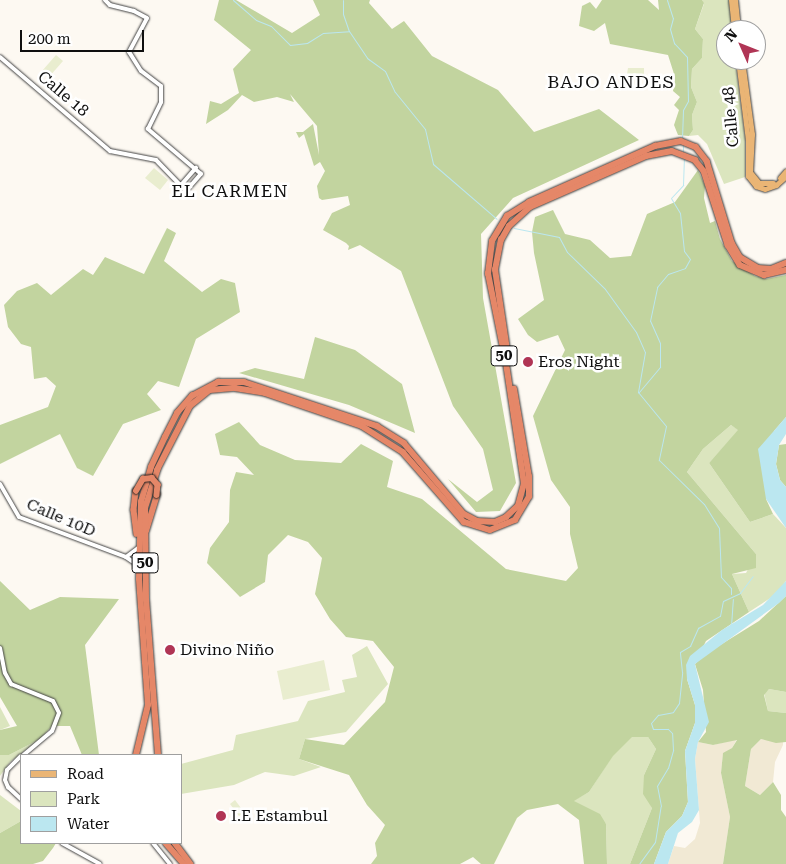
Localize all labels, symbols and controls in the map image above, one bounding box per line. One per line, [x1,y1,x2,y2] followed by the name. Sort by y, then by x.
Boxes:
[22,20,146,52] scale bar
[716,20,766,70] north arrow
[721,26,740,45] text: N
[28,30,71,48] text: 200 m
[34,67,92,121] street label: Calle 18
[546,71,676,93] district label: BAJO ANDES
[719,86,743,148] street label: Calle 48
[170,180,290,202] district label: EL CARMEN
[490,344,518,368] road number: 50
[538,352,619,372] place label: Eros Night
[522,356,534,368] marker: Eros Night
[24,495,98,541] street label: Calle 10D
[131,550,159,576] road number: 50
[180,640,274,660] place label: Divino Niño
[164,644,176,656] marker: Divino Niño
[20,754,182,844] legend
[67,765,104,783] text: Road
[67,790,100,808] text: Park
[231,806,328,826] place label: I.E Estambul
[215,810,227,822] marker: I.E Estambul
[67,815,109,833] text: Water

